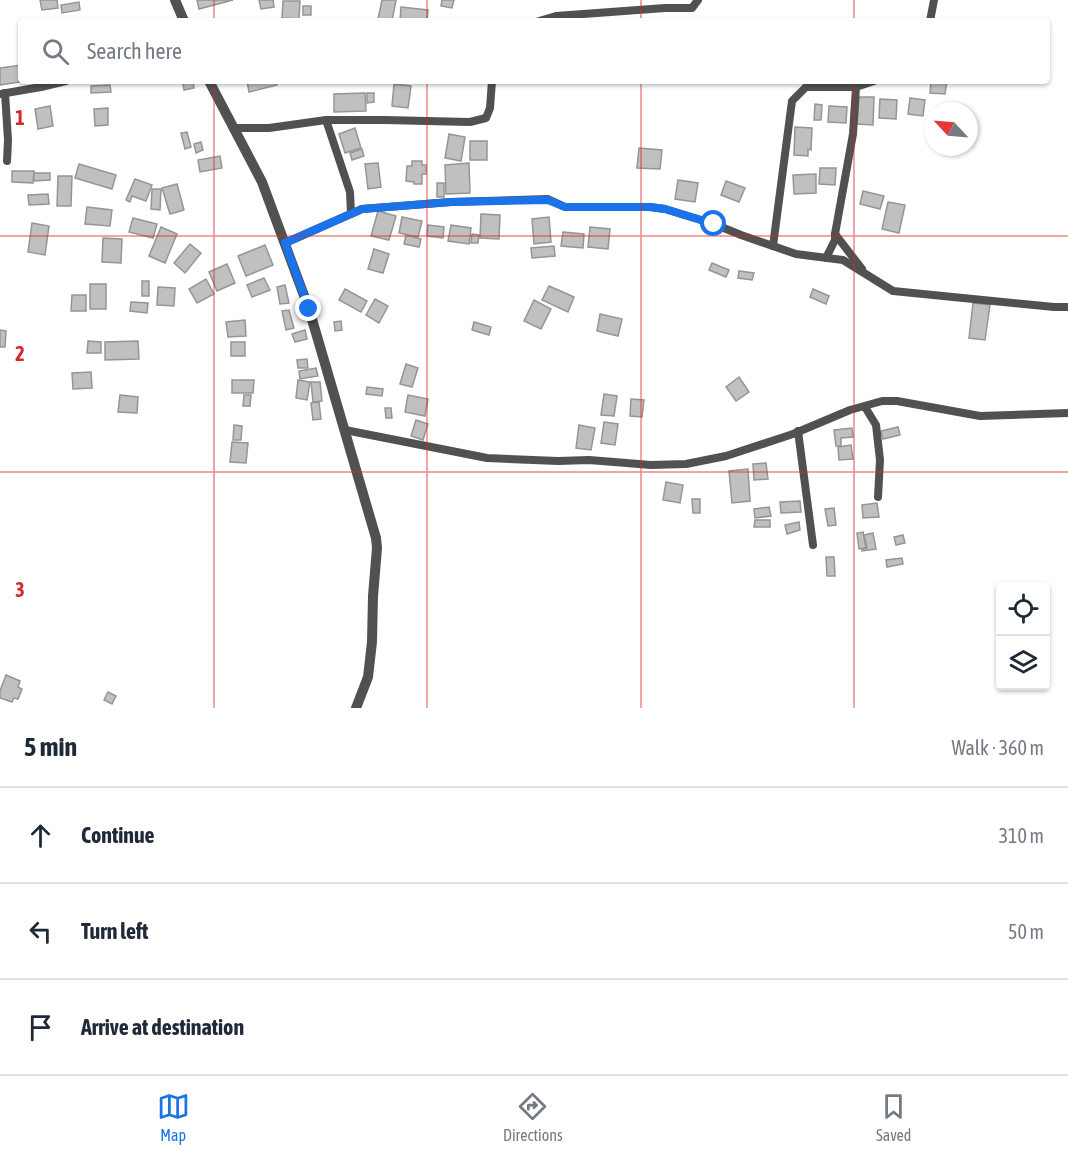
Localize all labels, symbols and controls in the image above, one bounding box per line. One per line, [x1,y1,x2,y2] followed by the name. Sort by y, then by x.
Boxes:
[18,18,1050,84] search box
[39,35,72,68] icon: search
[87,38,182,64] text: Search here
[924,102,978,156] north arrow
[15,106,25,129] text: 1
[700,210,726,236] route start
[295,295,321,321] route end
[15,342,25,365] text: 2
[15,578,25,601] text: 3
[996,582,1050,690] map controls
[996,582,1050,636] button: locate
[996,636,1050,690] button: layers
[24,732,77,762] text: 5 min
[952,736,1044,759] text: Walk · 360 m
[24,819,57,852] icon: ahead
[81,822,155,848] text: Continue
[999,824,1044,847] text: 310 m
[24,915,57,948] icon: left
[81,918,148,944] text: Turn left
[1008,920,1044,943] text: 50 m
[24,1011,57,1044] icon: arrive
[81,1014,244,1040] text: Arrive at destination
[157,1090,190,1144] tab: Map
[503,1090,563,1144] tab: Directions
[876,1090,911,1144] tab: Saved

